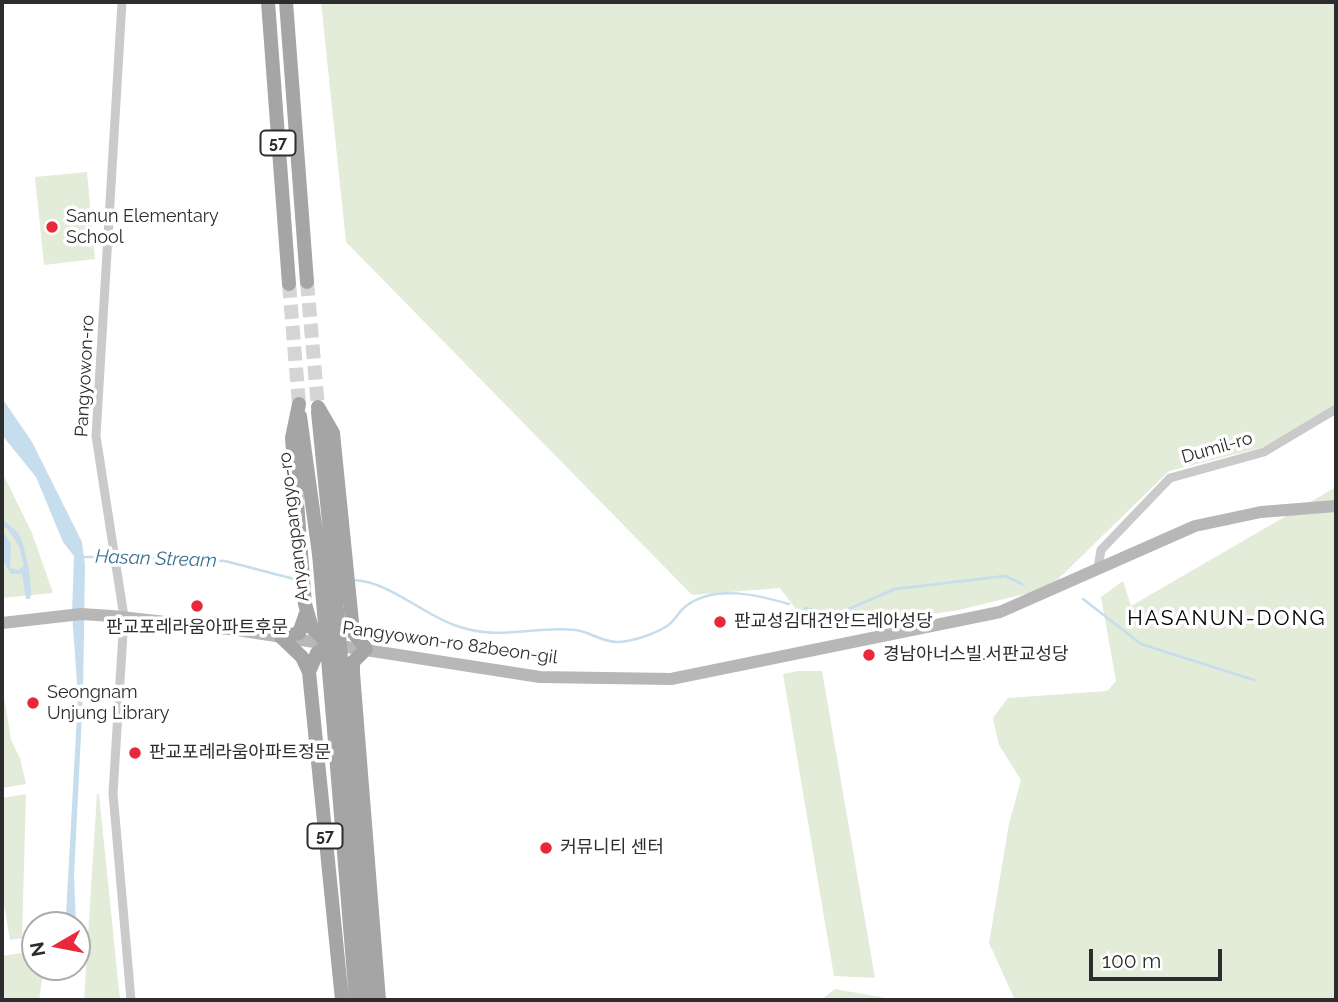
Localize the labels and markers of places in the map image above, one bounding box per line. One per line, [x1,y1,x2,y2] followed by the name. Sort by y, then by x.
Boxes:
[66,206,219,248] place label: Sanun Elementary School
[44,219,60,235] marker: Sanun Elementary School
[189,598,205,614] marker: 판교포레라움아파트후문
[734,611,933,633] place label: 판교성김대건안드레아성당
[712,614,728,630] marker: 판교성김대건안드레아성당
[106,617,288,639] place label: 판교포레라움아파트후문
[883,644,1069,666] place label: 경남아너스빌.서판교성당
[861,647,877,663] marker: 경남아너스빌.서판교성당
[47,682,170,724] place label: Seongnam Unjung Library
[25,695,41,711] marker: Seongnam Unjung Library
[149,742,331,764] place label: 판교포레라움아파트정문
[127,745,143,761] marker: 판교포레라움아파트정문
[560,837,664,859] place label: 커뮤니티 센터
[538,840,554,856] marker: 커뮤니티 센터

